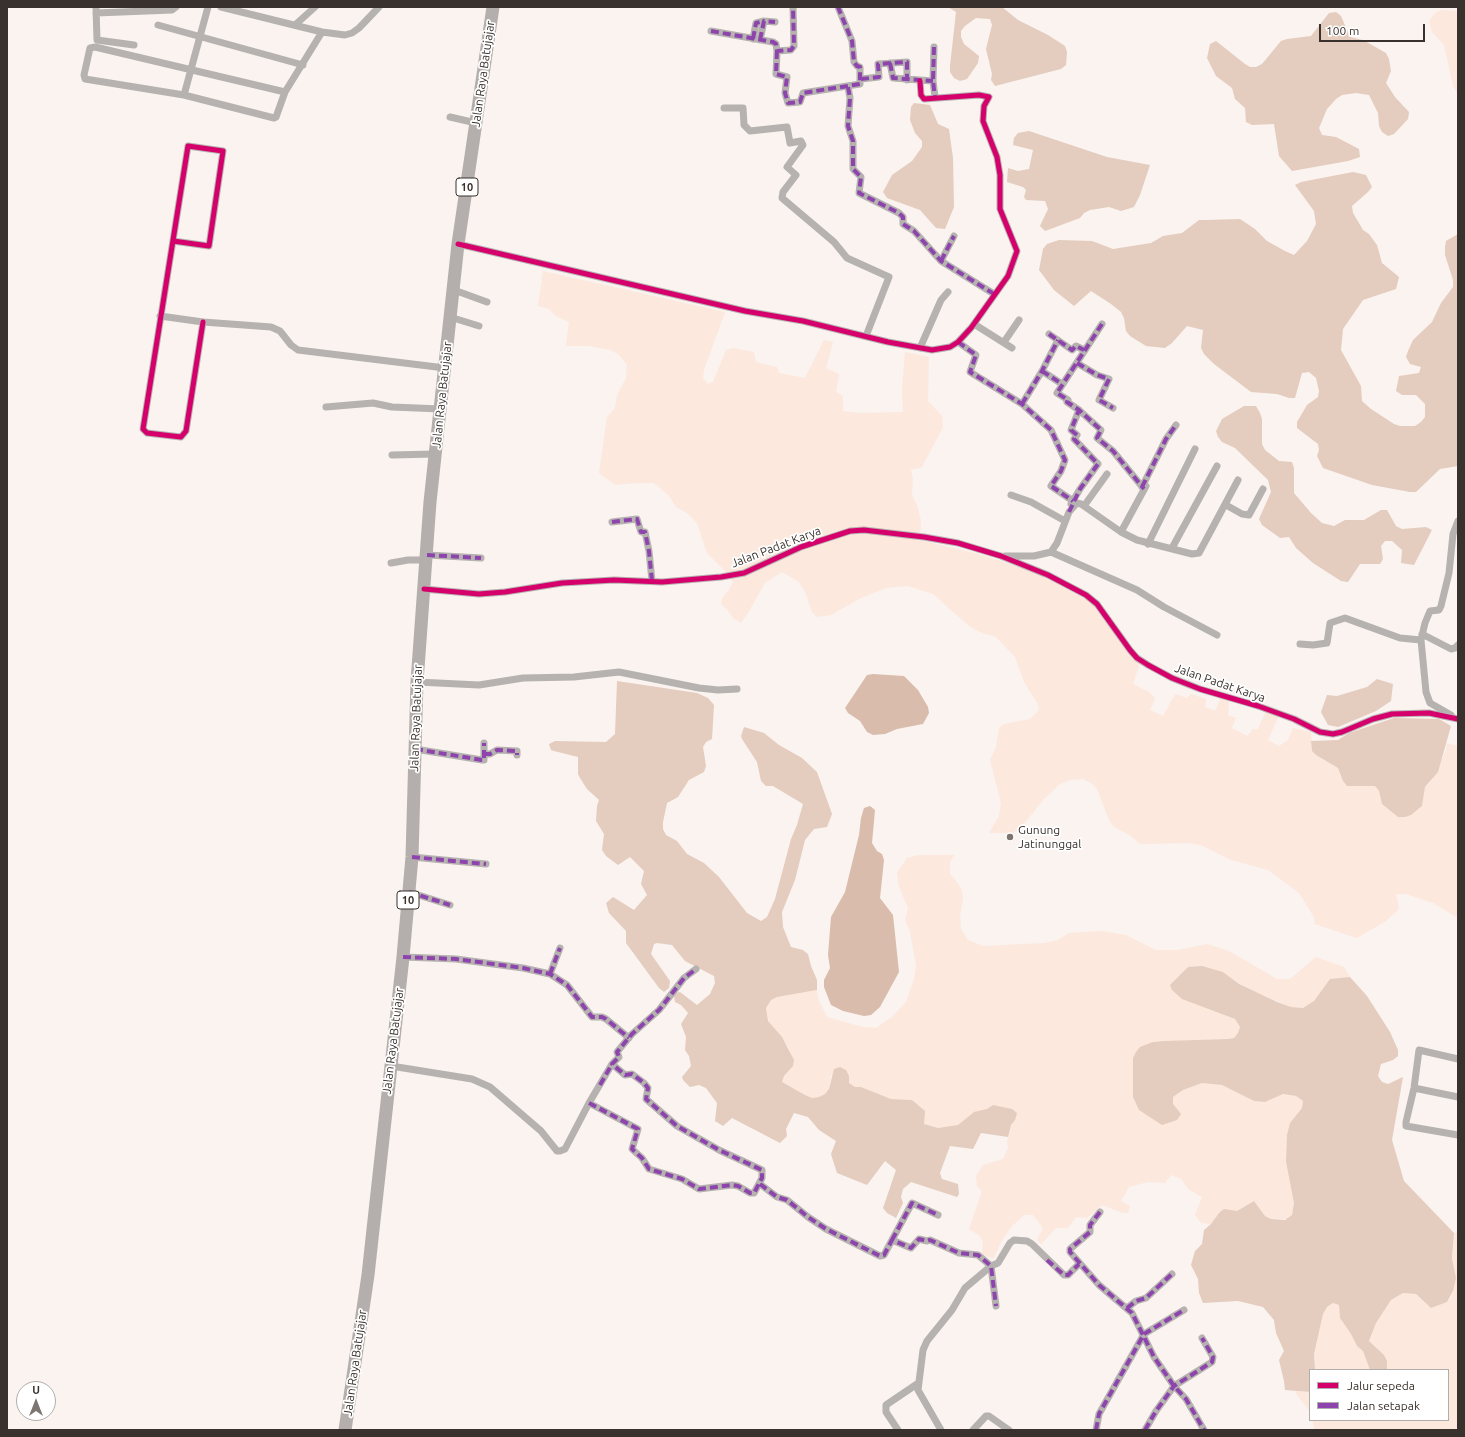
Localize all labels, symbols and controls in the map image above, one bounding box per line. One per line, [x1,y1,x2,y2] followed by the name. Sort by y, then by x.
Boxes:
[1321,16,1427,42] scale bar
[468,20,498,128] street label: Jalan Raya Batujajar
[1326,24,1359,37] text: 100 m
[456,178,478,196] road number: 10
[429,341,455,449] street label: Jalan Raya Batujajar
[729,523,823,571] street label: Jalan Padat Karya
[1173,661,1267,705] street label: Jalan Padat Karya
[407,664,425,772] street label: Jalan Raya Batujajar
[1018,823,1081,851] place label: Gunung Jatinunggal
[1005,832,1015,842] marker: Gunung Jatinunggal
[397,891,419,909] road number: 10
[379,987,407,1095] street label: Jalan Raya Batujajar
[340,1309,370,1417] street label: Jalan Raya Batujajar
[1309,1369,1449,1421] legend
[1347,1379,1415,1392] text: Jalur sepeda
[16,1381,56,1421] north arrow
[32,1384,40,1396] text: U
[1347,1399,1420,1412] text: Jalan setapak

